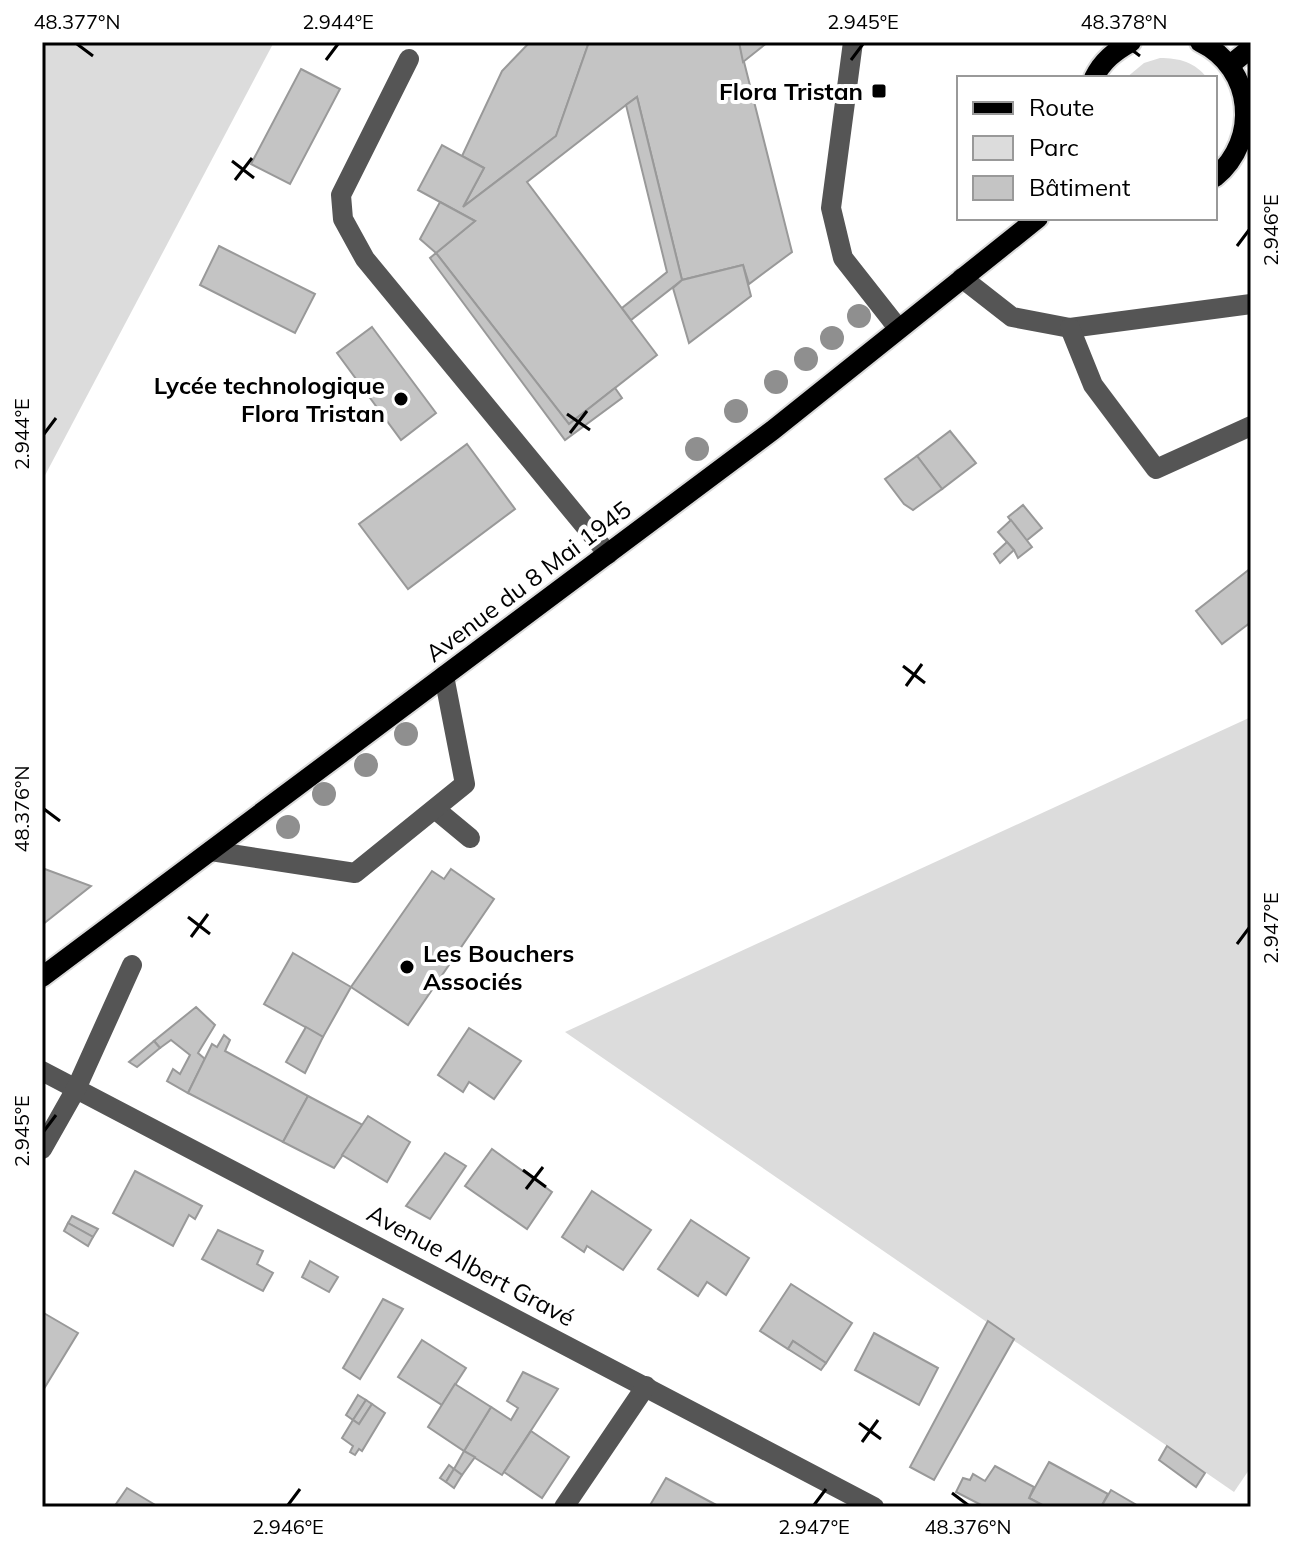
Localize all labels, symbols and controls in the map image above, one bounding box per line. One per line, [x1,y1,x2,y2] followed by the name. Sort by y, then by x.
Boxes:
[34,9,120,34] text: 48.377°N
[302,9,374,34] text: 2.944°E
[827,9,899,34] text: 2.945°E
[1081,9,1167,34] text: 48.378°N
[719,76,863,106] place label: Flora Tristan
[957,76,1217,220] legend
[870,82,888,100] marker: Flora Tristan
[1029,92,1094,122] text: Route
[1029,132,1079,162] text: Parc
[1029,172,1130,202] text: Bâtiment
[1258,194,1283,266] text: 2.946°E
[154,370,385,428] place label: Lycée technologique Flora Tristan
[392,390,410,408] marker: Lycée technologique Flora Tristan
[9,398,34,470] text: 2.944°E
[419,494,637,668] street label: Avenue du 8 Mai 1945
[9,766,34,852] text: 48.376°N
[1258,892,1283,964] text: 2.947°E
[423,938,574,996] place label: Les Bouchers Associés
[398,958,416,976] marker: Les Bouchers Associés
[9,1095,34,1167] text: 2.945°E
[362,1198,580,1332] street label: Avenue Albert Gravé
[252,1514,324,1539] text: 2.946°E
[778,1514,850,1539] text: 2.947°E
[925,1514,1011,1539] text: 48.376°N

